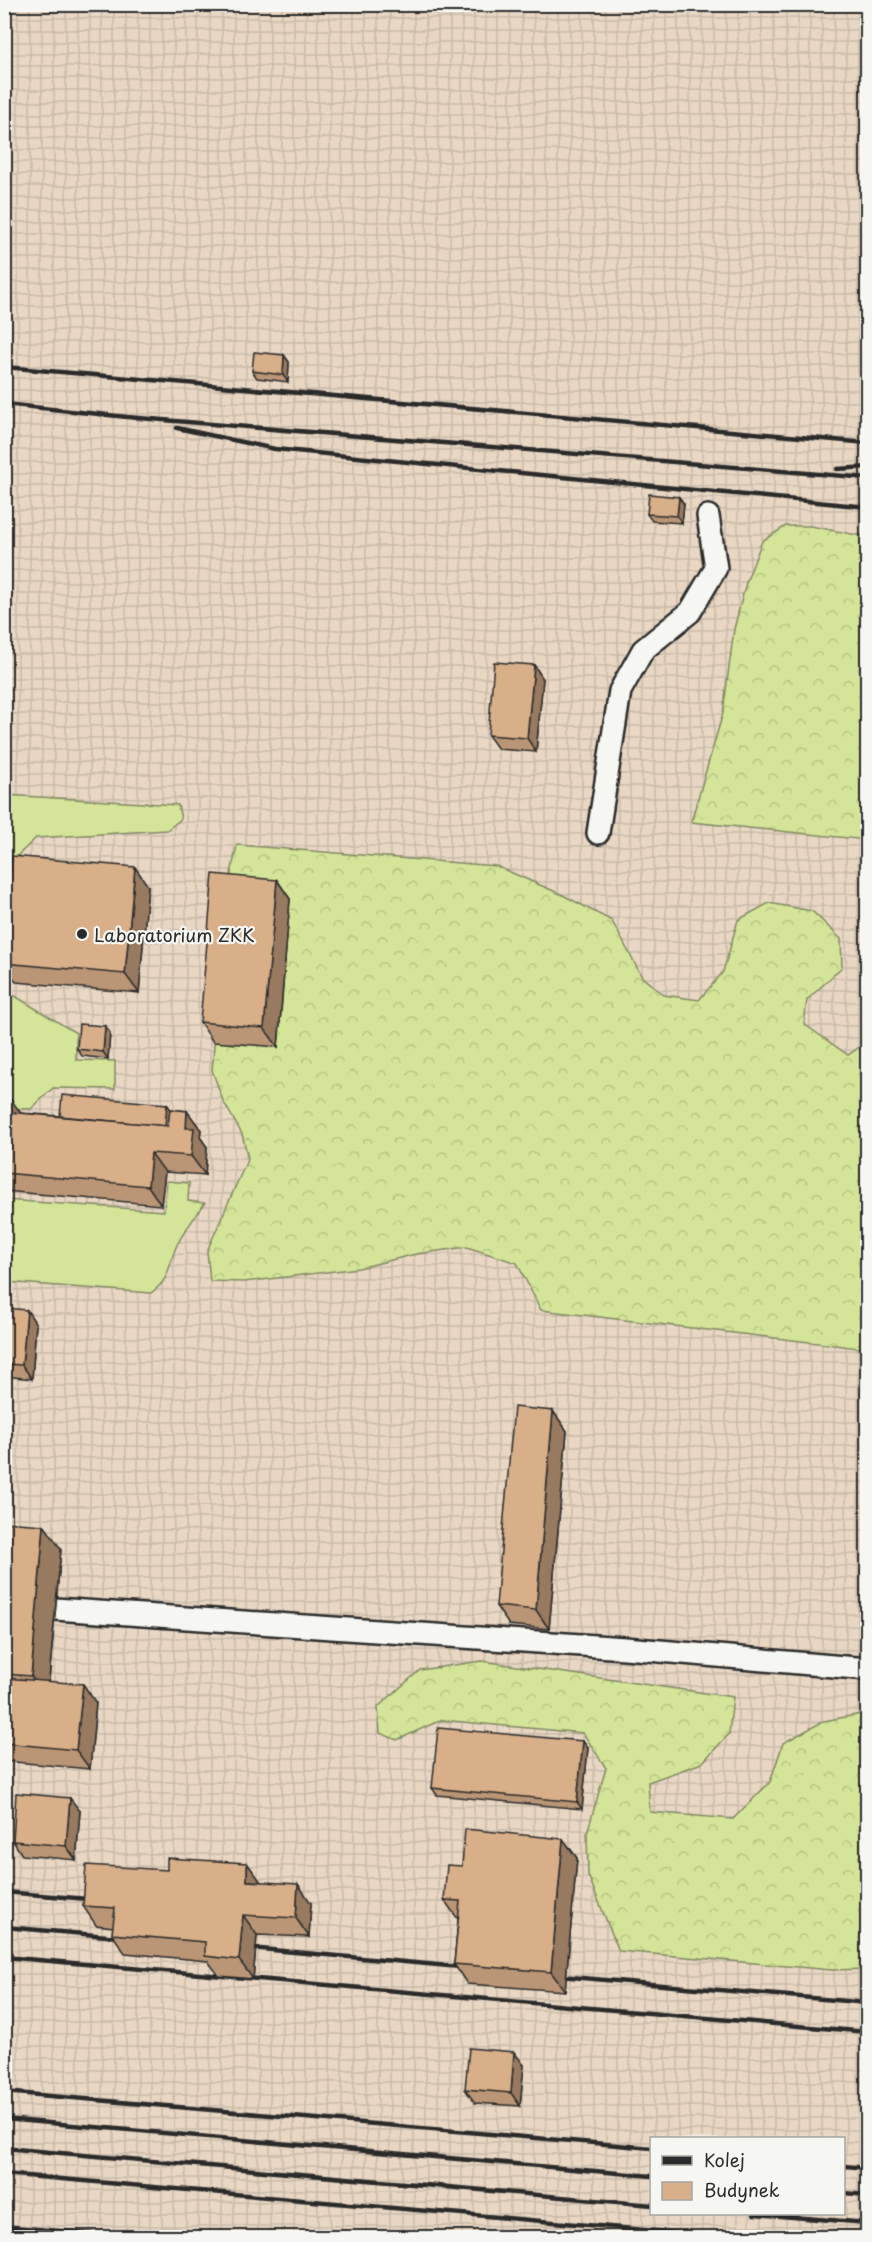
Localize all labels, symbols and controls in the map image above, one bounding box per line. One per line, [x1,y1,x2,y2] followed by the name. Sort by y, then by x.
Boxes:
[94,921,255,948] place label: Laboratorium ZKK
[75,927,89,941] marker: Laboratorium ZKK
[650,2137,845,2215] legend
[704,2146,745,2173] text: Kolej
[704,2176,780,2203] text: Budynek

